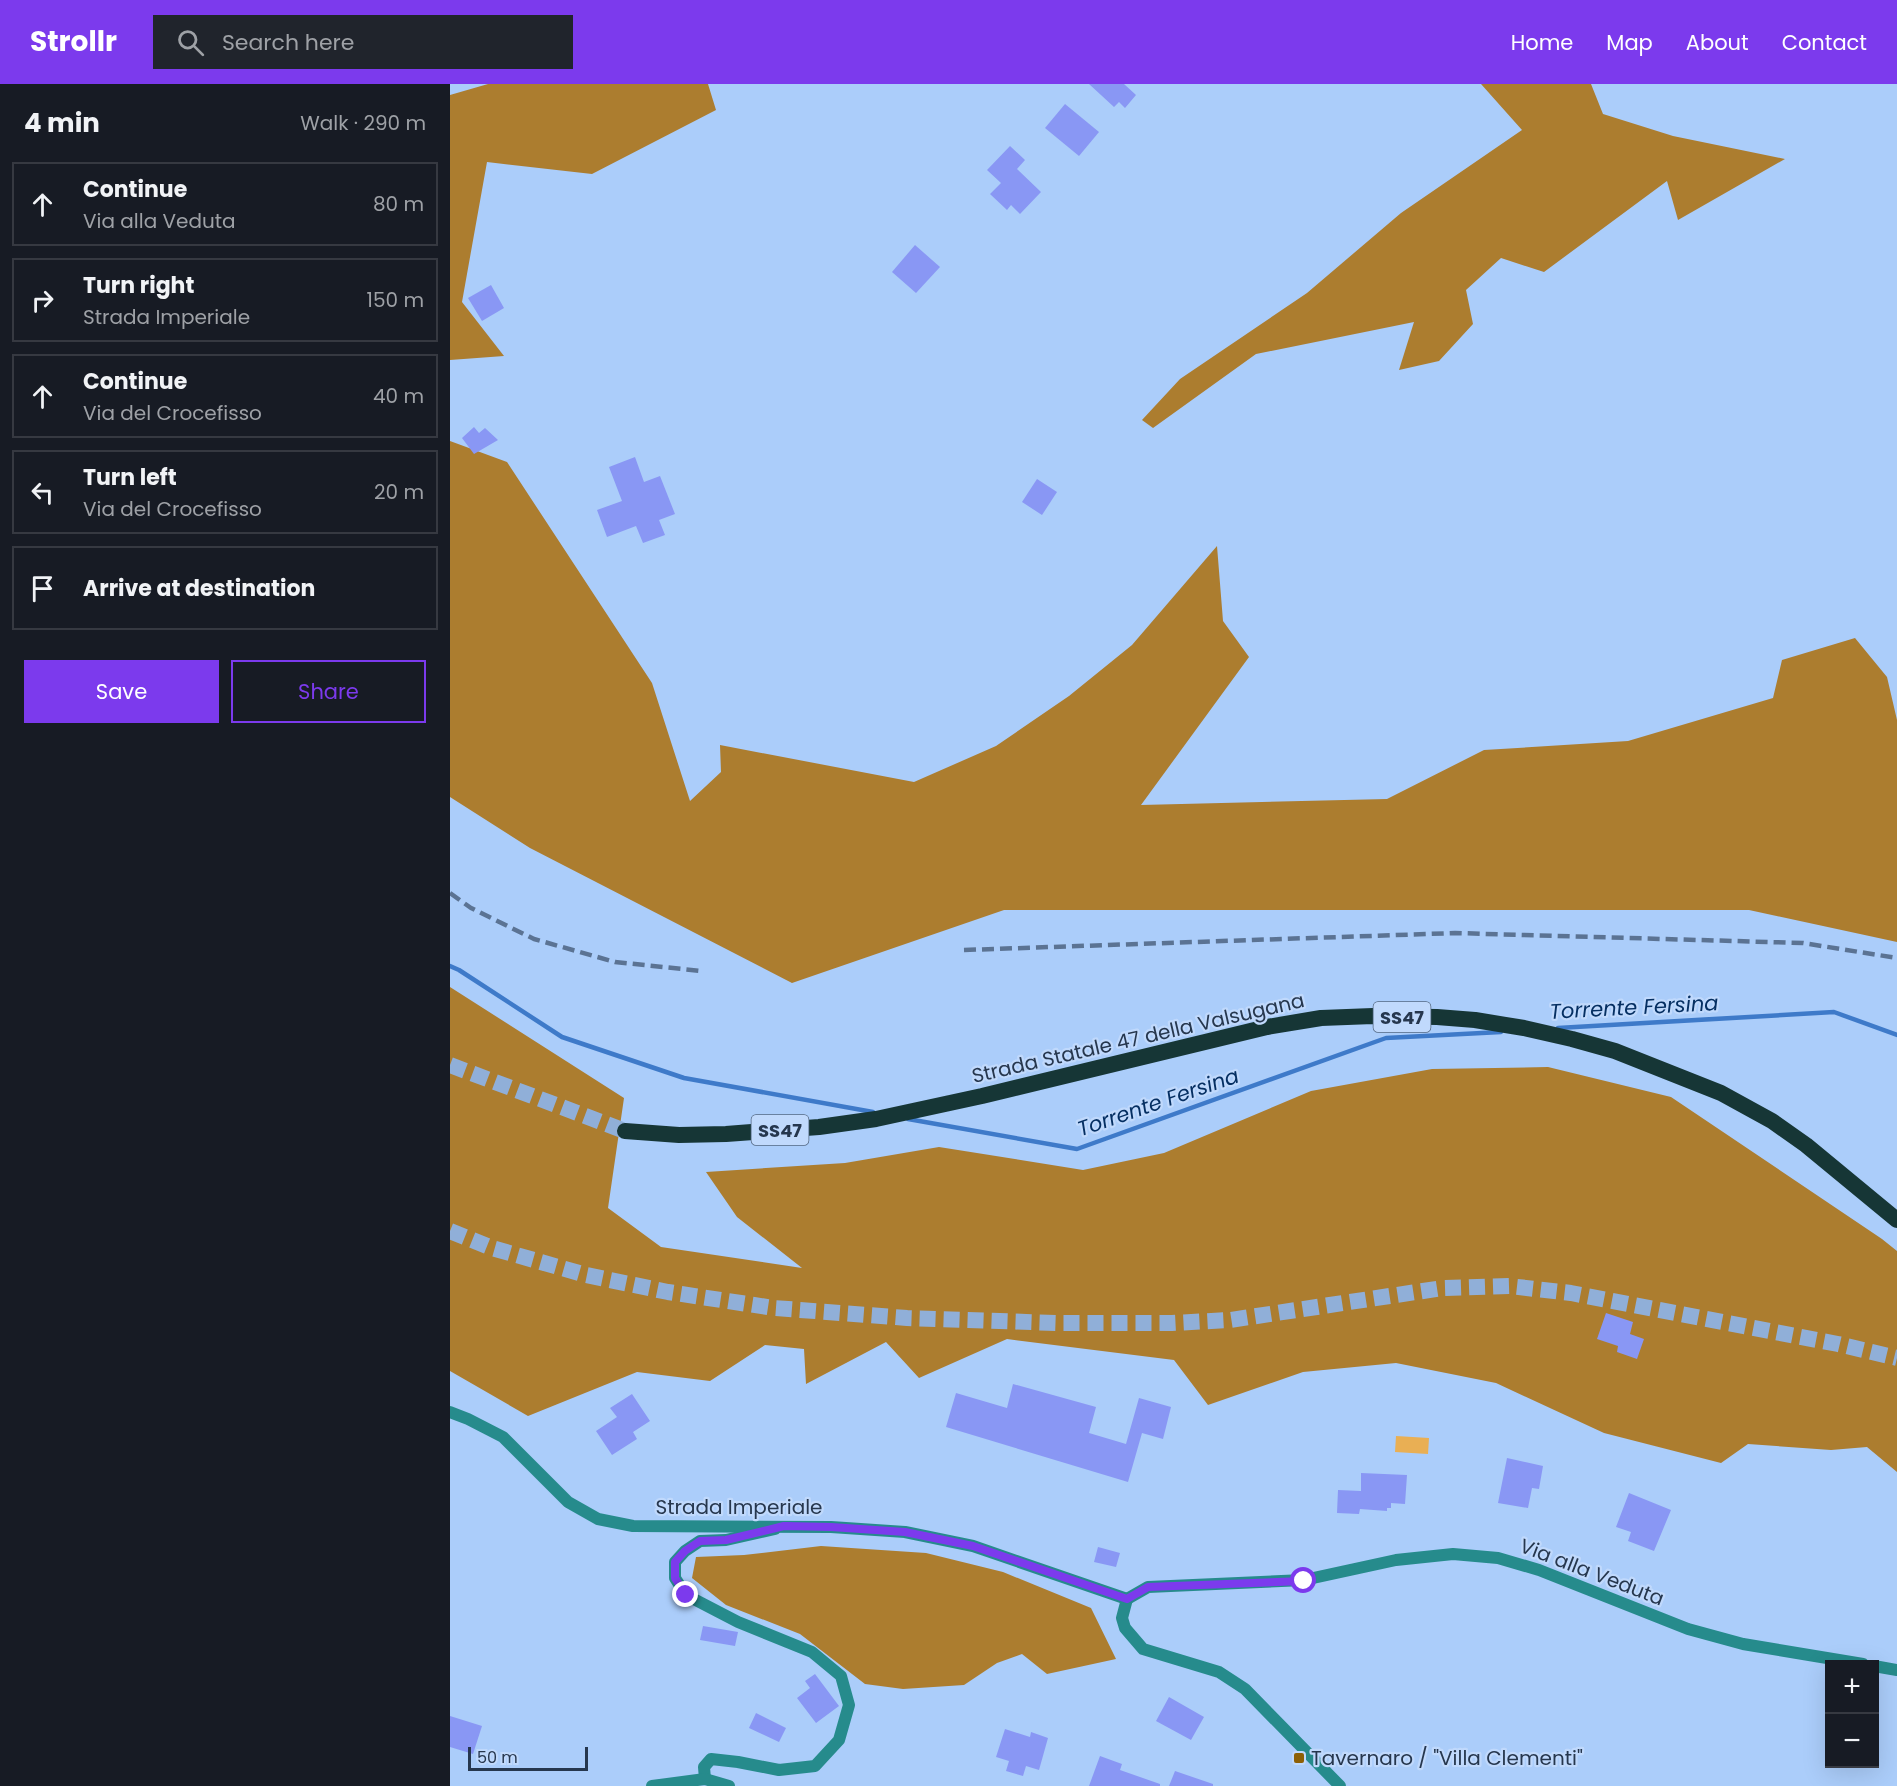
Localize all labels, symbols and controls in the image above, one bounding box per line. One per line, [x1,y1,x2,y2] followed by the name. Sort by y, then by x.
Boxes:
[153,15,573,69] search box
[30,22,117,61] text: Strollr
[174,26,207,59] icon: search
[222,27,354,58] text: Search here
[1511,28,1573,57] text: Home
[1606,28,1653,57] text: Map
[1686,28,1749,57] text: About
[1782,28,1867,57] text: Contact
[24,105,100,141] text: 4 min
[300,109,426,137] text: Walk · 290 m
[83,174,187,205] text: Continue
[26,188,59,221] icon: ahead
[373,190,424,218] text: 80 m
[83,207,236,235] text: Via alla Veduta
[83,270,194,301] text: Turn right
[26,284,59,317] icon: right
[367,286,424,314] text: 150 m
[83,303,250,331] text: Strada Imperiale
[83,366,187,397] text: Continue
[26,380,59,413] icon: ahead
[373,382,424,410] text: 40 m
[83,399,262,427] text: Via del Crocefisso
[83,462,177,493] text: Turn left
[26,476,59,509] icon: left
[374,478,424,506] text: 20 m
[83,495,262,523] text: Via del Crocefisso
[26,572,59,605] icon: arrive
[83,573,315,604] text: Arrive at destination
[24,660,219,723] button: Save
[231,660,426,723] button: Share
[969,986,1307,1090] street label: Strada Statale 47 della Valsugana
[1549,988,1719,1026] water label: Torrente Fersina
[1374,1002,1430,1032] road number: SS47
[1073,1061,1243,1143] water label: Torrente Fersina
[752,1115,808,1145] road number: SS47
[655,1493,823,1521] street label: Strada Imperiale
[1516,1532,1668,1612] street label: Via alla Veduta
[1290,1567,1316,1593] route start
[672,1581,698,1607] route end
[1825,1660,1879,1768] map controls
[1825,1660,1879,1714] button: +
[1825,1714,1879,1768] button: −
[468,1744,588,1772] scale bar
[1311,1744,1583,1772] place label: Tavernaro / "Villa Clementi"
[477,1746,518,1769] text: 50 m
[1292,1751,1306,1765] marker: Tavernaro / "Villa Clementi"

